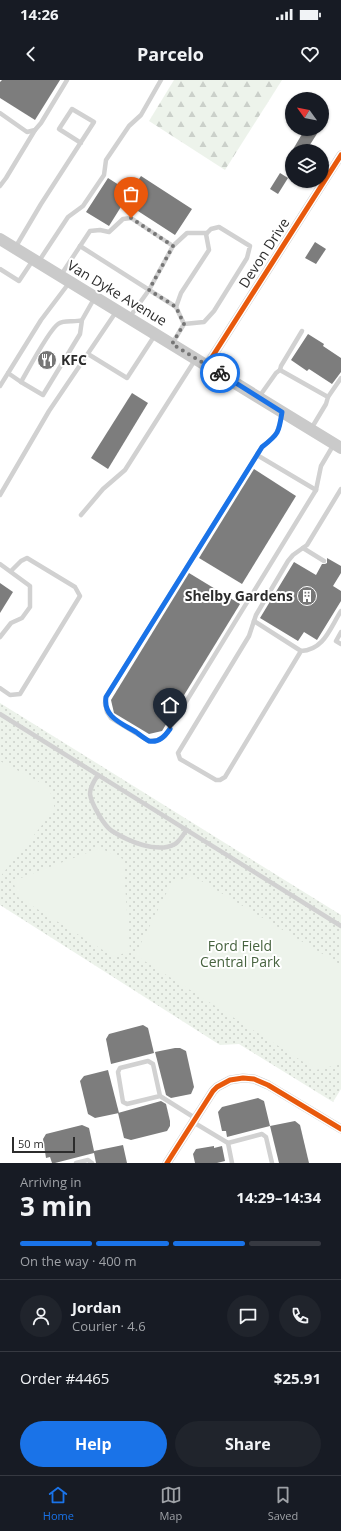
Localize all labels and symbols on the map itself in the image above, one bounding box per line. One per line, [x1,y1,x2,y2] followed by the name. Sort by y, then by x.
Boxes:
[285,92,329,136] north arrow
[114,177,148,218] pin
[234,214,293,291] street label: Devon Drive
[64,255,171,330] street label: Van Dyke Avenue
[36,349,58,371] restaurant icon: KFC
[61,350,87,369] place label: KFC
[200,353,240,393] courier
[296,585,318,607] building icon: Shelby Gardens
[185,586,293,605] place label: Shelby Gardens
[153,688,187,729] pin
[200,936,281,971] park label: Ford Field Central Park
[12,1135,75,1154] scale bar

